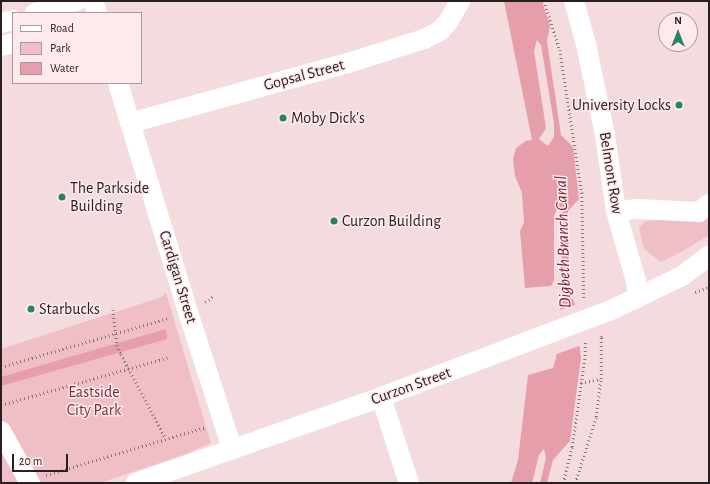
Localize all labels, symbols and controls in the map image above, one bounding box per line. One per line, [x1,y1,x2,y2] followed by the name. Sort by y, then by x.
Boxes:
[12,12,142,84] legend
[658,12,698,52] north arrow
[674,15,682,26] text: N
[50,22,74,34] text: Road
[50,42,71,54] text: Park
[262,55,346,95] street label: Gopsal Street
[50,62,79,74] text: Water
[572,95,671,115] place label: University Locks
[674,100,684,110] marker: University Locks
[291,108,365,128] place label: Moby Dick's
[278,113,288,123] marker: Moby Dick's
[595,131,627,215] street label: Belmont Row
[550,175,576,309] water label: Digbeth Branch Canal
[70,178,149,216] place label: The Parkside Building
[57,192,67,202] marker: The Parkside Building
[342,211,441,231] place label: Curzon Building
[329,216,339,226] marker: Curzon Building
[155,228,201,326] street label: Cardigan Street
[39,299,100,319] place label: Starbucks
[26,304,36,314] marker: Starbucks
[368,363,454,409] street label: Curzon Street
[67,382,121,420] park label: Eastside City Park
[14,446,70,472] scale bar
[19,455,42,467] text: 20 m

